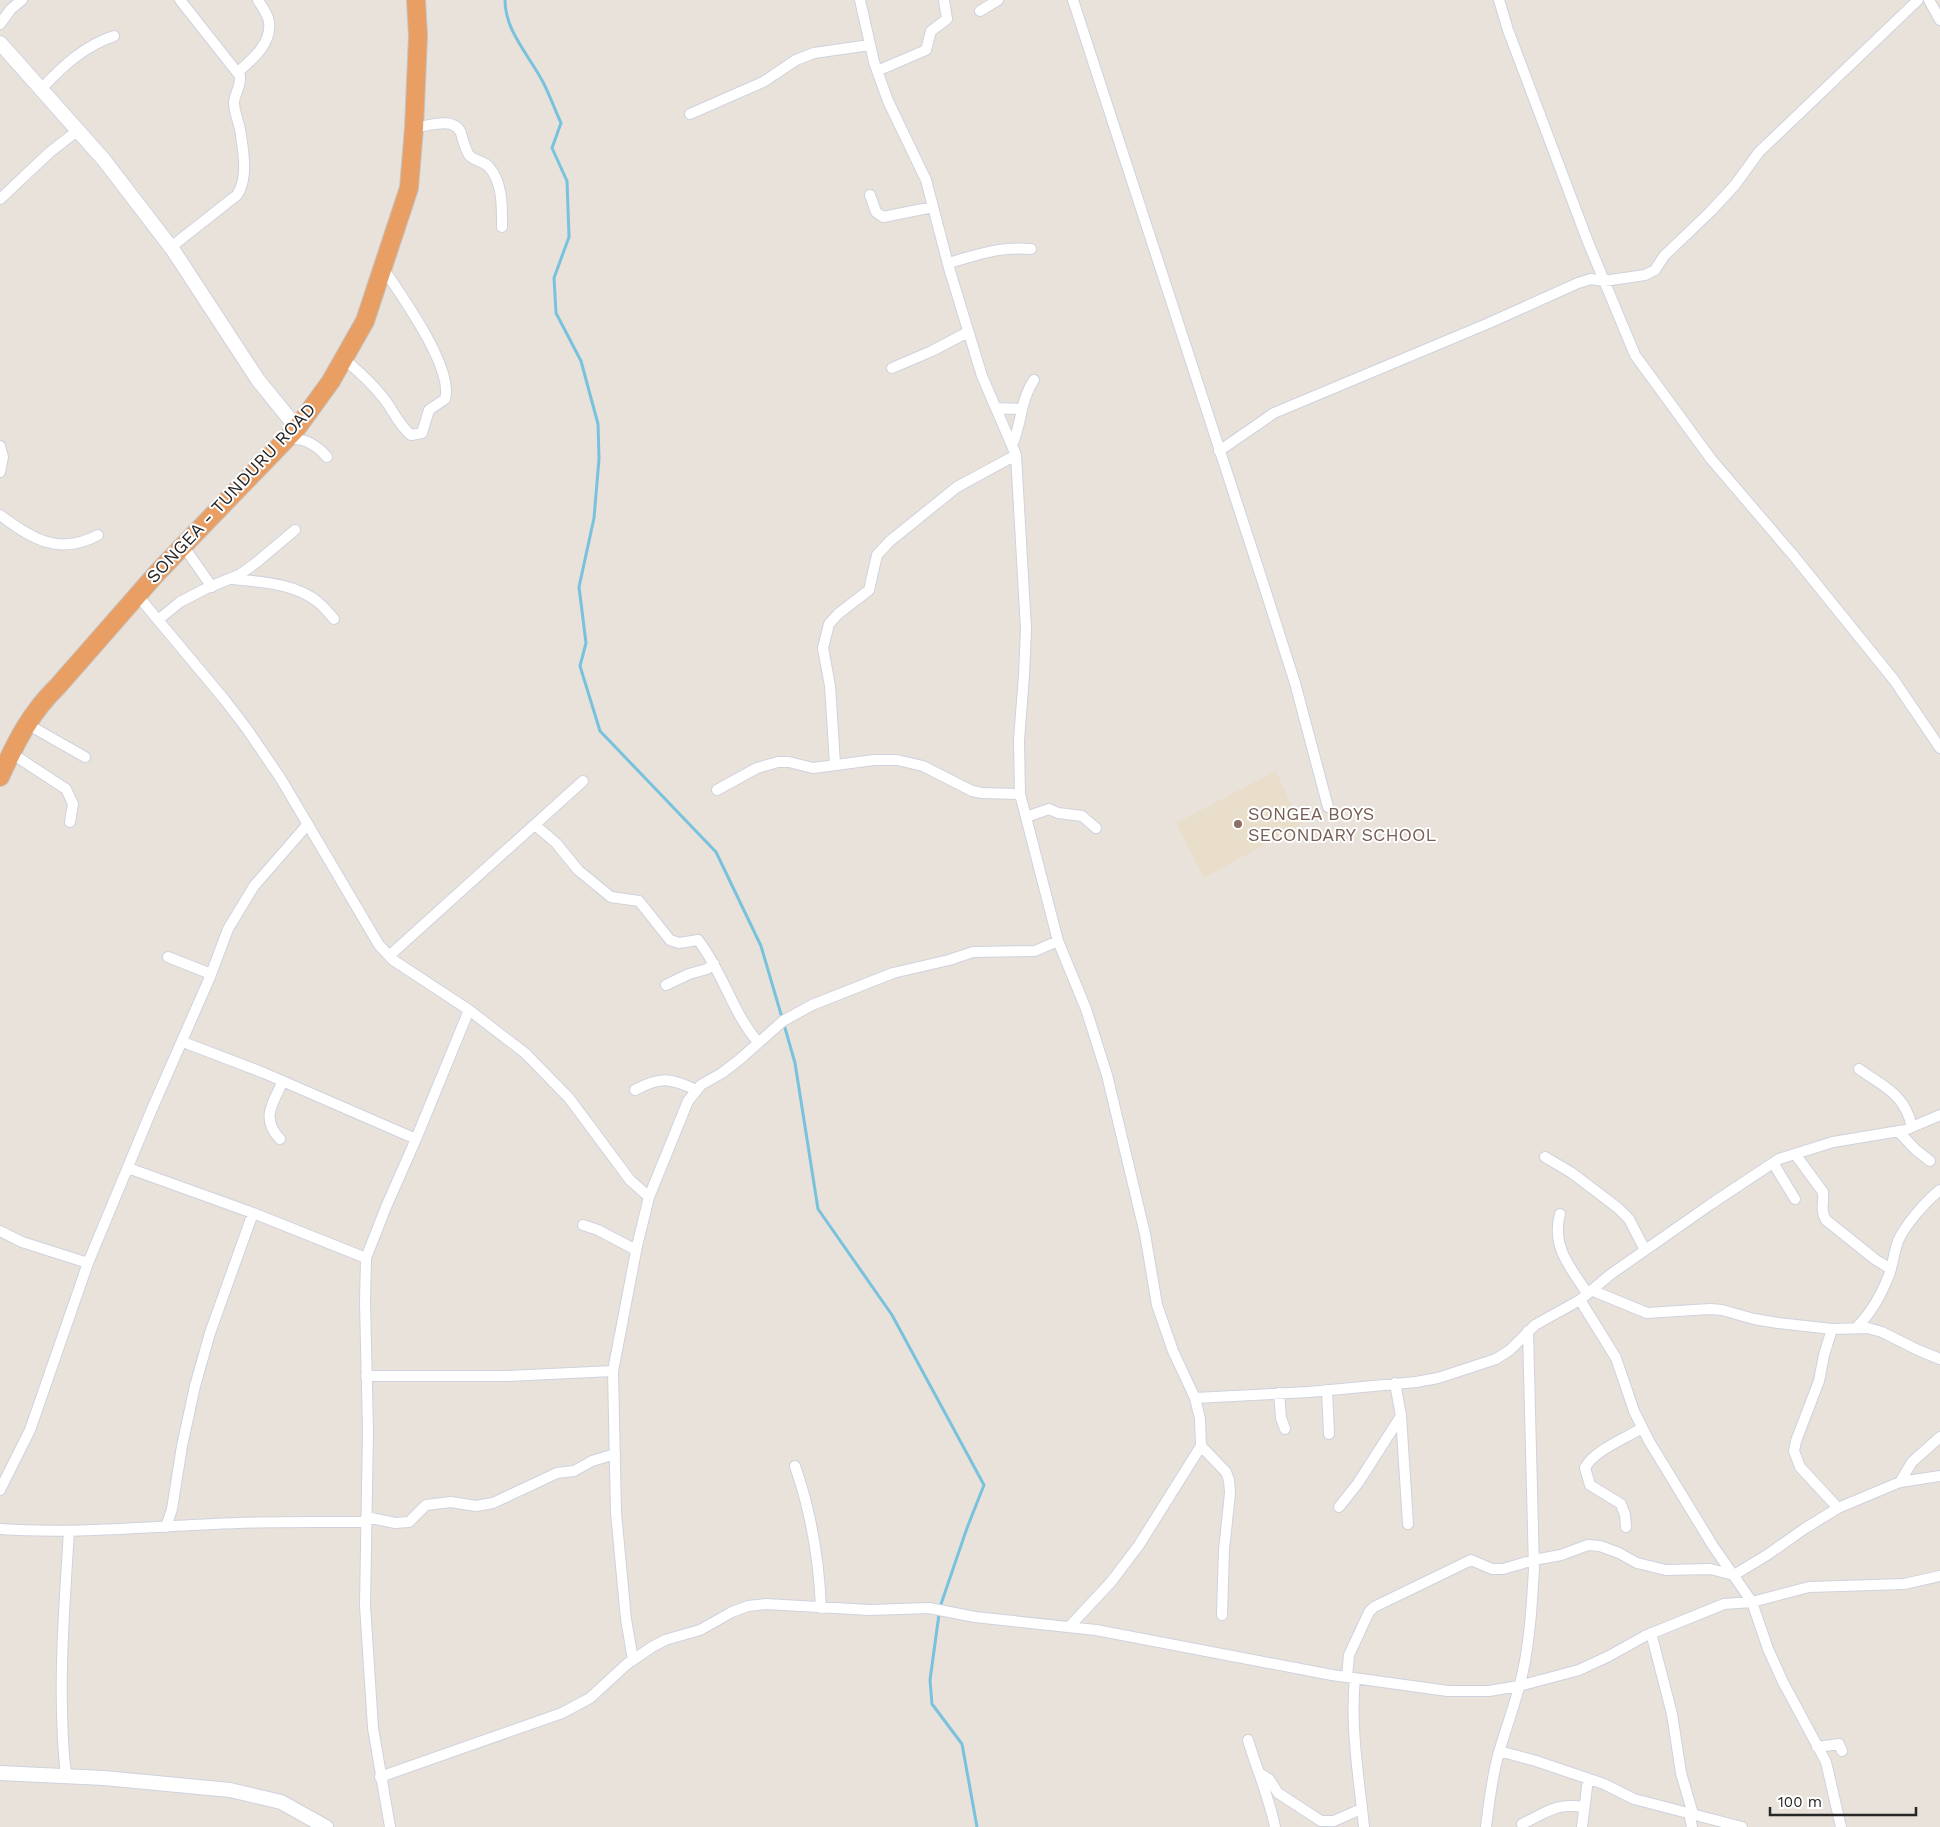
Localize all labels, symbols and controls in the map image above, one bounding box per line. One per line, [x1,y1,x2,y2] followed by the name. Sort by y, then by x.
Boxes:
[142,398,319,587] street label: SONGEA - TUNDURU ROAD
[1248,803,1437,845] place label: SONGEA BOYS SECONDARY SCHOOL
[1232,818,1244,830] marker: SONGEA BOYS SECONDARY SCHOOL
[1770,1784,1916,1816] scale bar
[1778,1793,1822,1811] text: 100 m

